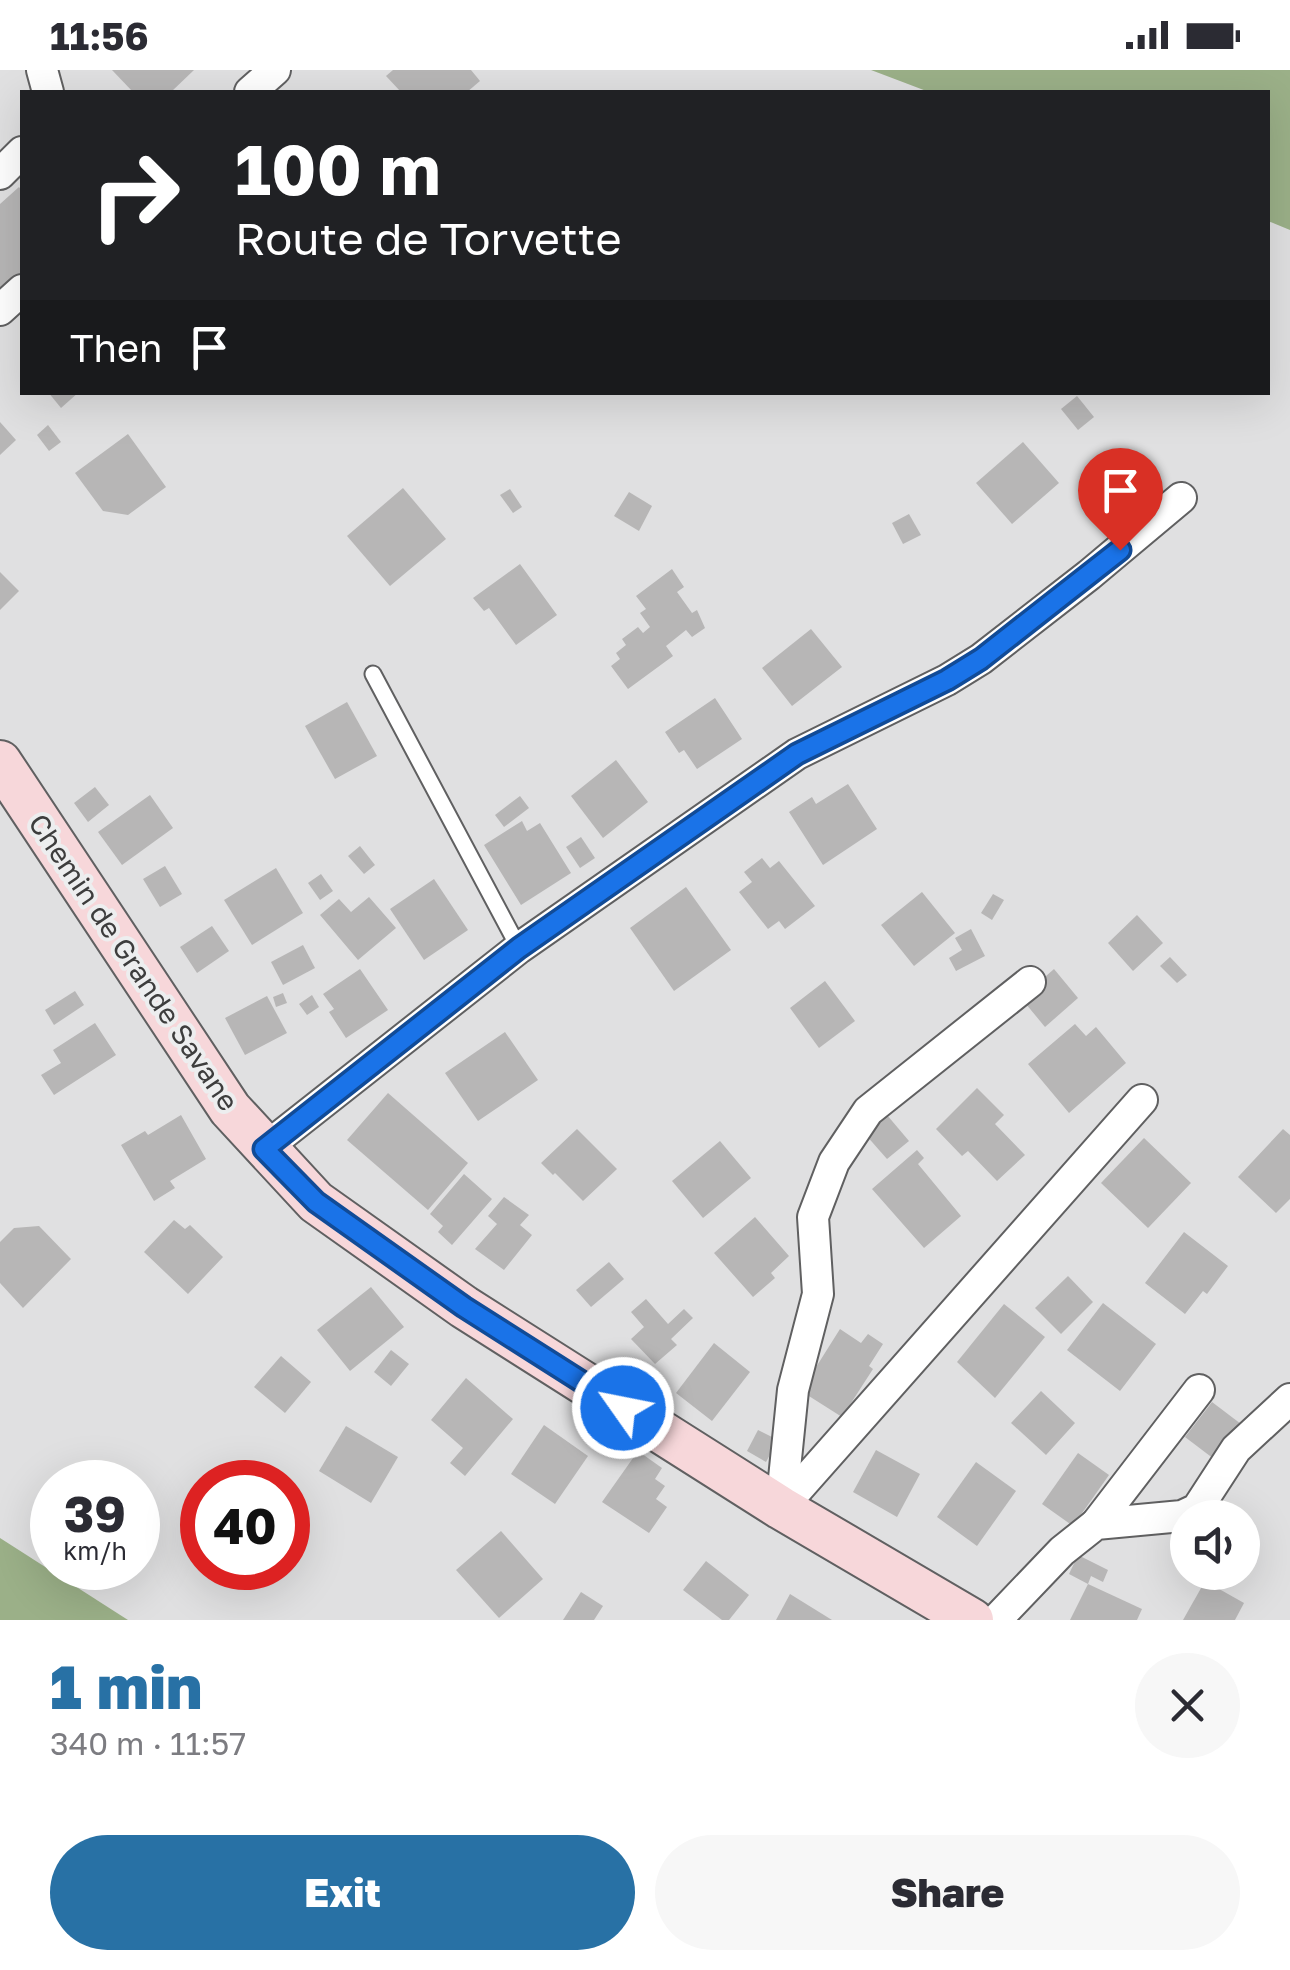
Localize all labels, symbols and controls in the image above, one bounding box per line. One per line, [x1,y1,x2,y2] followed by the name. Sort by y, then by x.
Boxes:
[50,13,149,58] text: 11:56
[235,126,441,210] text: 100 m
[70,130,200,260] icon: right
[235,211,622,265] text: Route de Torvette
[182,320,237,375] icon: arrive
[70,325,162,370] text: Then
[1078,448,1163,551] pin
[1093,463,1148,518] icon: arrive
[22,807,246,1117] street label: Chemin de Grande Savane
[571,1356,675,1460] position arrow
[180,1460,310,1590] speed limit sign: 40
[64,1483,126,1543] text: 39
[1170,1500,1260,1590] map controls
[1170,1500,1260,1590] button: sound
[63,1535,127,1566] text: km/h
[50,1650,202,1722] text: 1 min
[1135,1653,1240,1758] button: close
[50,1724,246,1762] text: 340 m · 11:57
[50,1835,635,1950] button: Exit
[655,1835,1240,1950] button: Share

